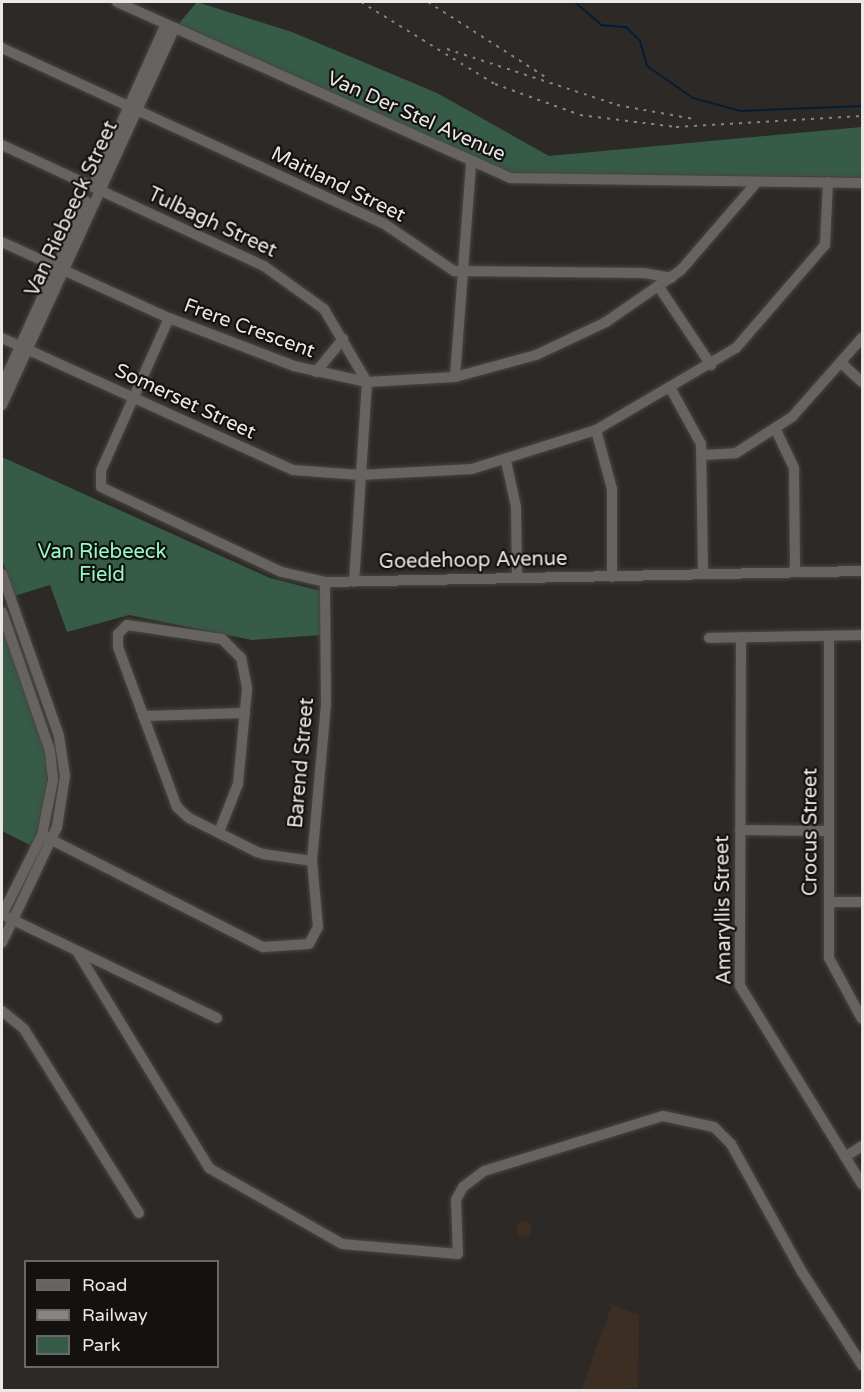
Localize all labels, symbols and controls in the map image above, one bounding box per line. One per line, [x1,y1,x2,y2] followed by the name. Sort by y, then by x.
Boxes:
[323,67,509,167] street label: Van Der Stel Avenue
[21,117,123,301] street label: Van Riebeeck Street
[267,142,409,228] street label: Maitland Street
[144,183,280,263] street label: Tulbagh Street
[180,294,318,364] street label: Frere Crescent
[111,359,259,445] street label: Somerset Street
[38,540,166,587] park label: Van Riebeeck Field
[379,547,567,575] street label: Goedehoop Avenue
[284,697,320,829] street label: Barend Street
[799,768,823,896] street label: Crocus Street
[711,835,737,985] street label: Amaryllis Street
[24,1260,219,1368] legend
[82,1274,127,1296] text: Road
[82,1304,148,1326] text: Railway
[82,1334,120,1356] text: Park

